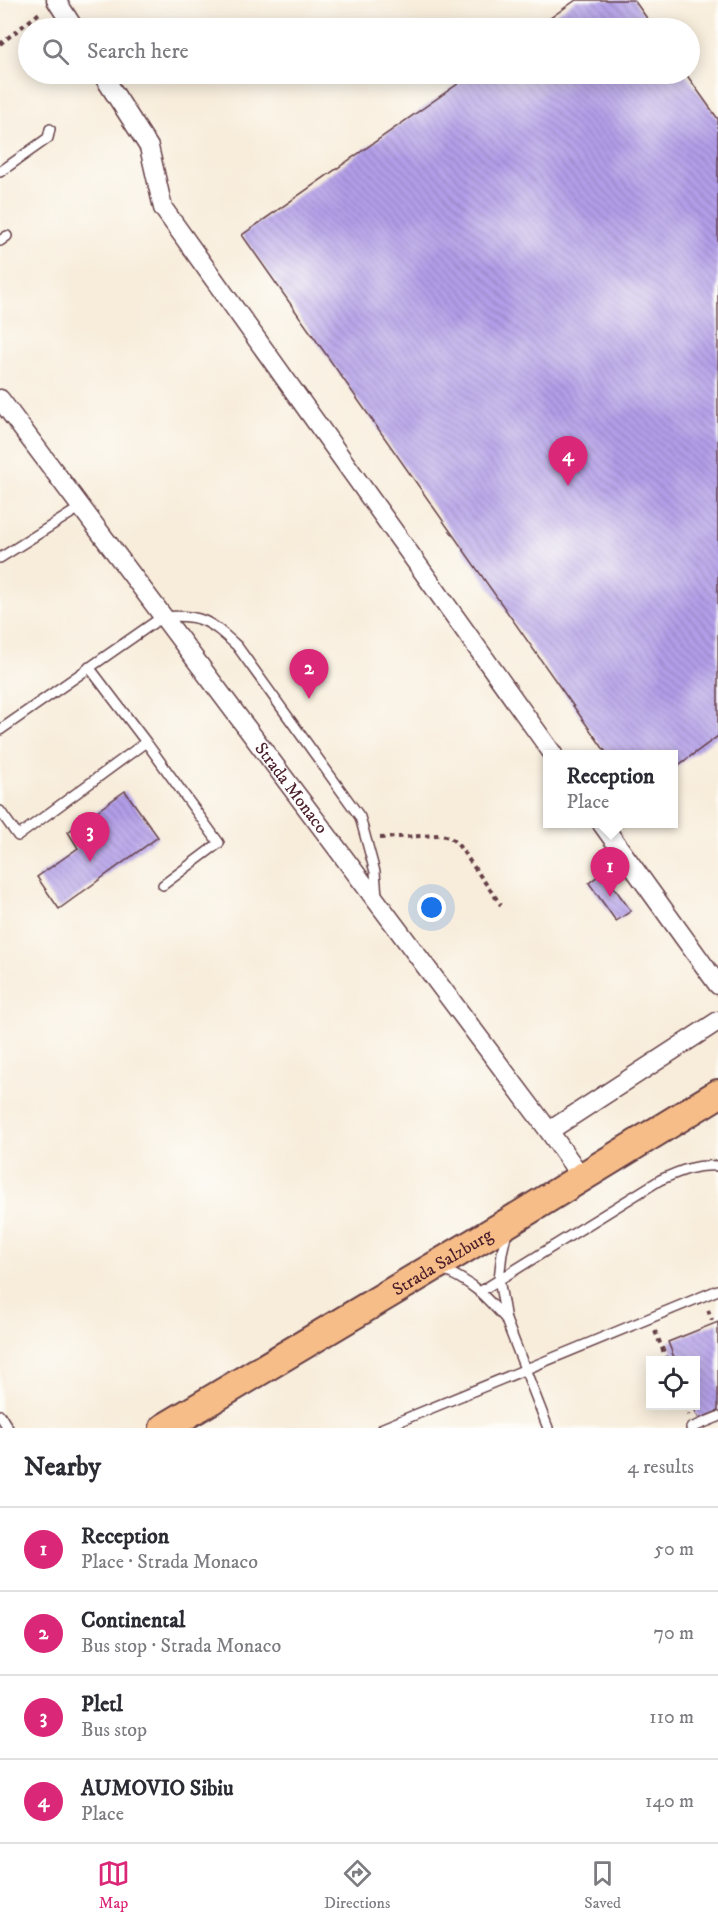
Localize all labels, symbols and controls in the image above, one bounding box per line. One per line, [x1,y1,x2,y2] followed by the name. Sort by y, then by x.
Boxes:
[18,18,700,84] search box
[39,35,72,68] icon: search
[87,38,189,65] text: Search here
[548,436,588,486] pin: 4
[290,650,328,699] pin: 2
[249,738,332,839] street label: Strada Monaco
[543,750,678,828] popup
[566,763,655,790] text: Reception
[566,790,609,815] text: Place
[70,812,110,862] pin: 3
[590,848,630,897] pin: 1
[417,893,446,922] your location
[389,1224,497,1301] street label: Strada Salzburg
[646,1356,700,1410] map controls
[646,1356,700,1410] button: locate
[24,1451,101,1484] text: Nearby
[627,1455,694,1480] text: 4 results
[81,1523,169,1550] text: Reception
[40,1537,47,1562] text: 1
[654,1537,694,1562] text: 50 m
[81,1550,258,1575] text: Place · Strada Monaco
[81,1607,185,1634] text: Continental
[39,1621,48,1646] text: 2
[653,1621,694,1646] text: 70 m
[81,1634,281,1659] text: Bus stop · Strada Monaco
[81,1691,123,1718] text: Pletl
[40,1705,47,1730] text: 3
[649,1705,694,1730] text: 110 m
[81,1718,147,1743] text: Bus stop
[81,1775,234,1802] text: AUMOVIO Sibiu
[38,1789,49,1814] text: 4
[645,1789,694,1814] text: 140 m
[81,1802,124,1827] text: Place
[97,1857,130,1913] tab: Map
[324,1857,390,1913] tab: Directions
[584,1857,621,1913] tab: Saved

